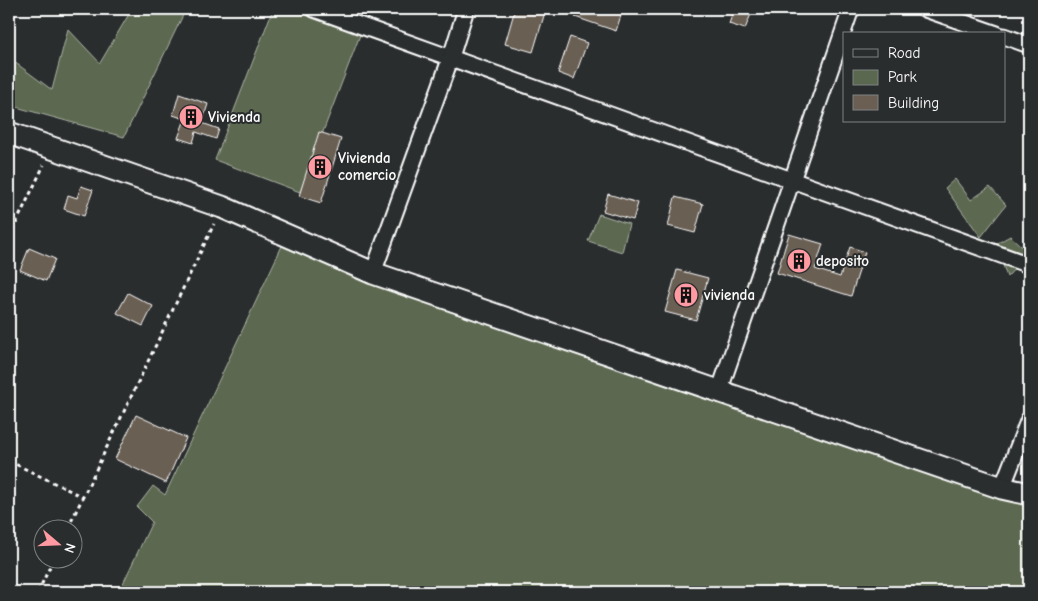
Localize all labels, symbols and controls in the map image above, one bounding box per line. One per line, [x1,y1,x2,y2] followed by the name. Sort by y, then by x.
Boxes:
[843,32,1006,122] legend
[888,44,920,62] text: Road
[888,68,917,86] text: Park
[888,94,939,112] text: Building
[178,104,204,130] building icon: Vivienda
[208,108,261,126] place label: Vivienda
[338,149,396,184] place label: Vivienda comercio
[307,154,333,180] building icon: Vivienda comercio
[786,248,812,274] building icon: deposito
[816,252,869,270] place label: deposito
[673,282,699,308] building icon: vivienda
[703,286,755,304] place label: vivienda
[32,518,82,568] north arrow
[60,541,79,555] text: N

